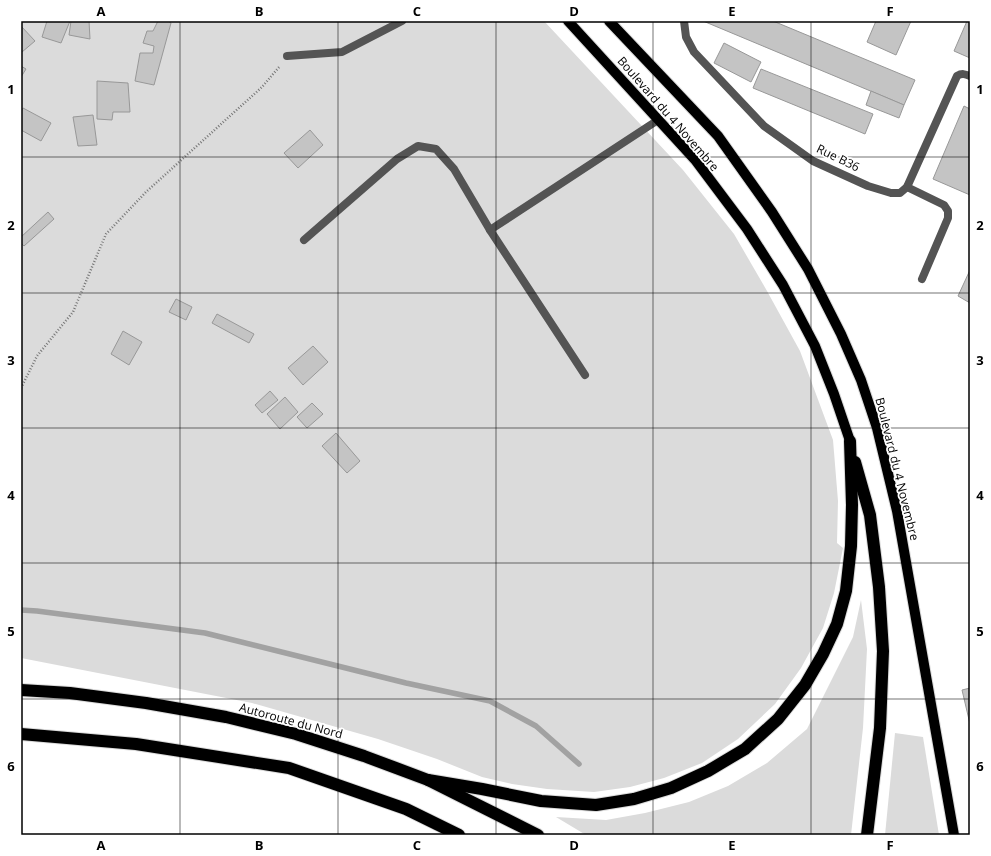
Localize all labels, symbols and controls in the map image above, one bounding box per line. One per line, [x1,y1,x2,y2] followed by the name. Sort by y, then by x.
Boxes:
[97,2,106,20] text: A
[255,2,264,20] text: B
[413,2,421,20] text: C
[569,2,579,20] text: D
[728,2,736,20] text: E
[886,2,894,20] text: F
[614,53,723,175] street label: Boulevard du 4 Novembre
[7,80,15,98] text: 1
[976,80,984,98] text: 1
[814,140,863,175] street label: Rue B36
[7,216,15,234] text: 2
[976,216,984,234] text: 2
[7,351,15,369] text: 3
[976,351,984,369] text: 3
[871,396,924,543] street label: Boulevard du 4 Novembre
[7,486,15,504] text: 4
[976,486,984,504] text: 4
[7,622,15,640] text: 5
[976,622,984,640] text: 5
[238,699,345,742] street label: Autoroute du Nord
[7,757,15,775] text: 6
[976,757,984,775] text: 6
[97,836,106,854] text: A
[255,836,264,854] text: B
[413,836,421,854] text: C
[569,836,579,854] text: D
[728,836,736,854] text: E
[886,836,894,854] text: F

